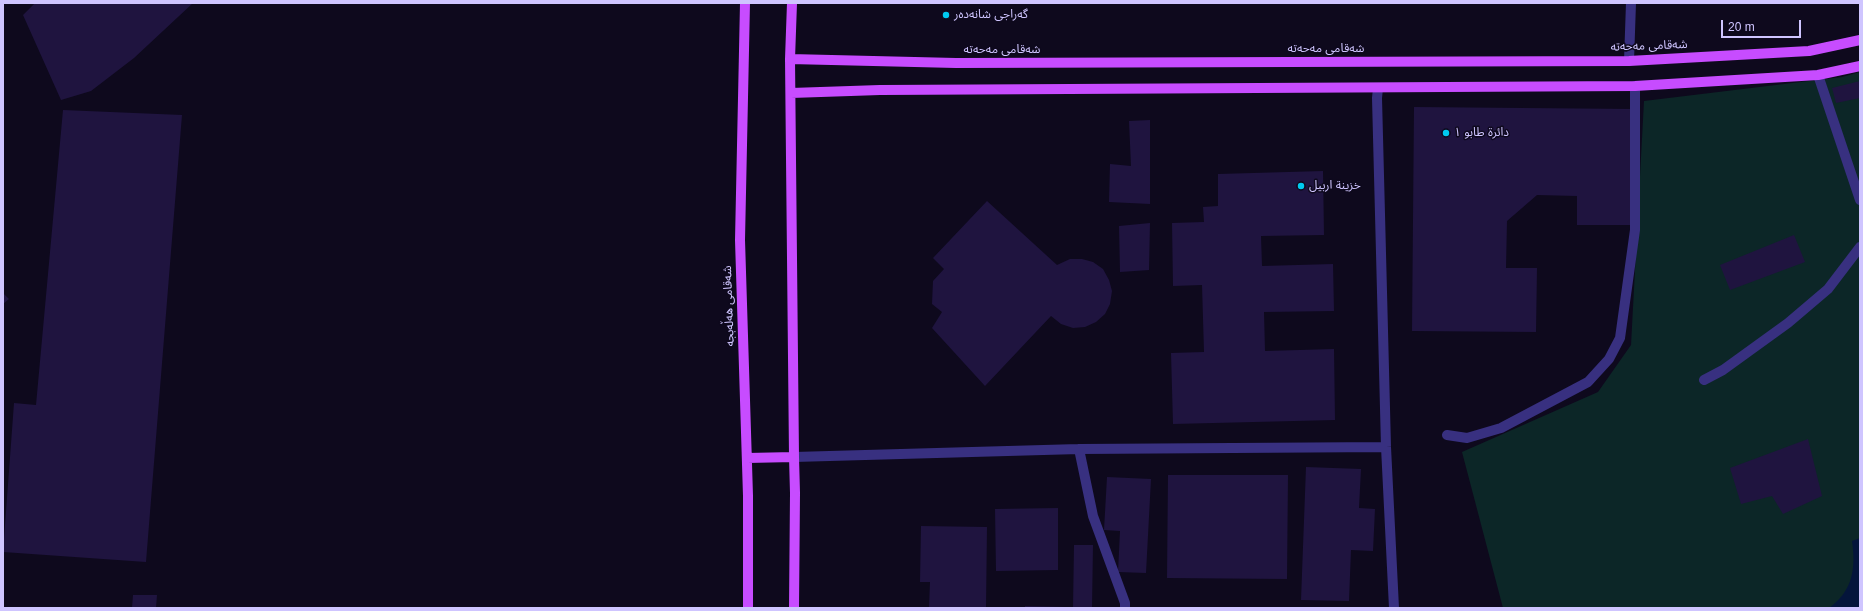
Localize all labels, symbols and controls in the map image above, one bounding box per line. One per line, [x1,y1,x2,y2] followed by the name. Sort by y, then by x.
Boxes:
[954,8,1028,22] place label: گەراجی شانەدەر
[941,10,951,20] marker: گەراجی شانەدەر
[1723,12,1803,38] scale bar
[1728,20,1755,34] text: 20 m
[1610,37,1688,55] street label: شەقامی مەحەتە
[1287,42,1365,56] street label: شەقامی مەحەتە
[963,43,1041,57] street label: شەقامی مەحەتە
[1454,126,1509,140] place label: دائرة طابو ١
[1441,128,1451,138] marker: دائرة طابو ١
[1309,179,1361,193] place label: خزينة اربيل
[1296,181,1306,191] marker: خزينة اربيل
[720,265,738,347] street label: شەقامی هەڵەبجە

